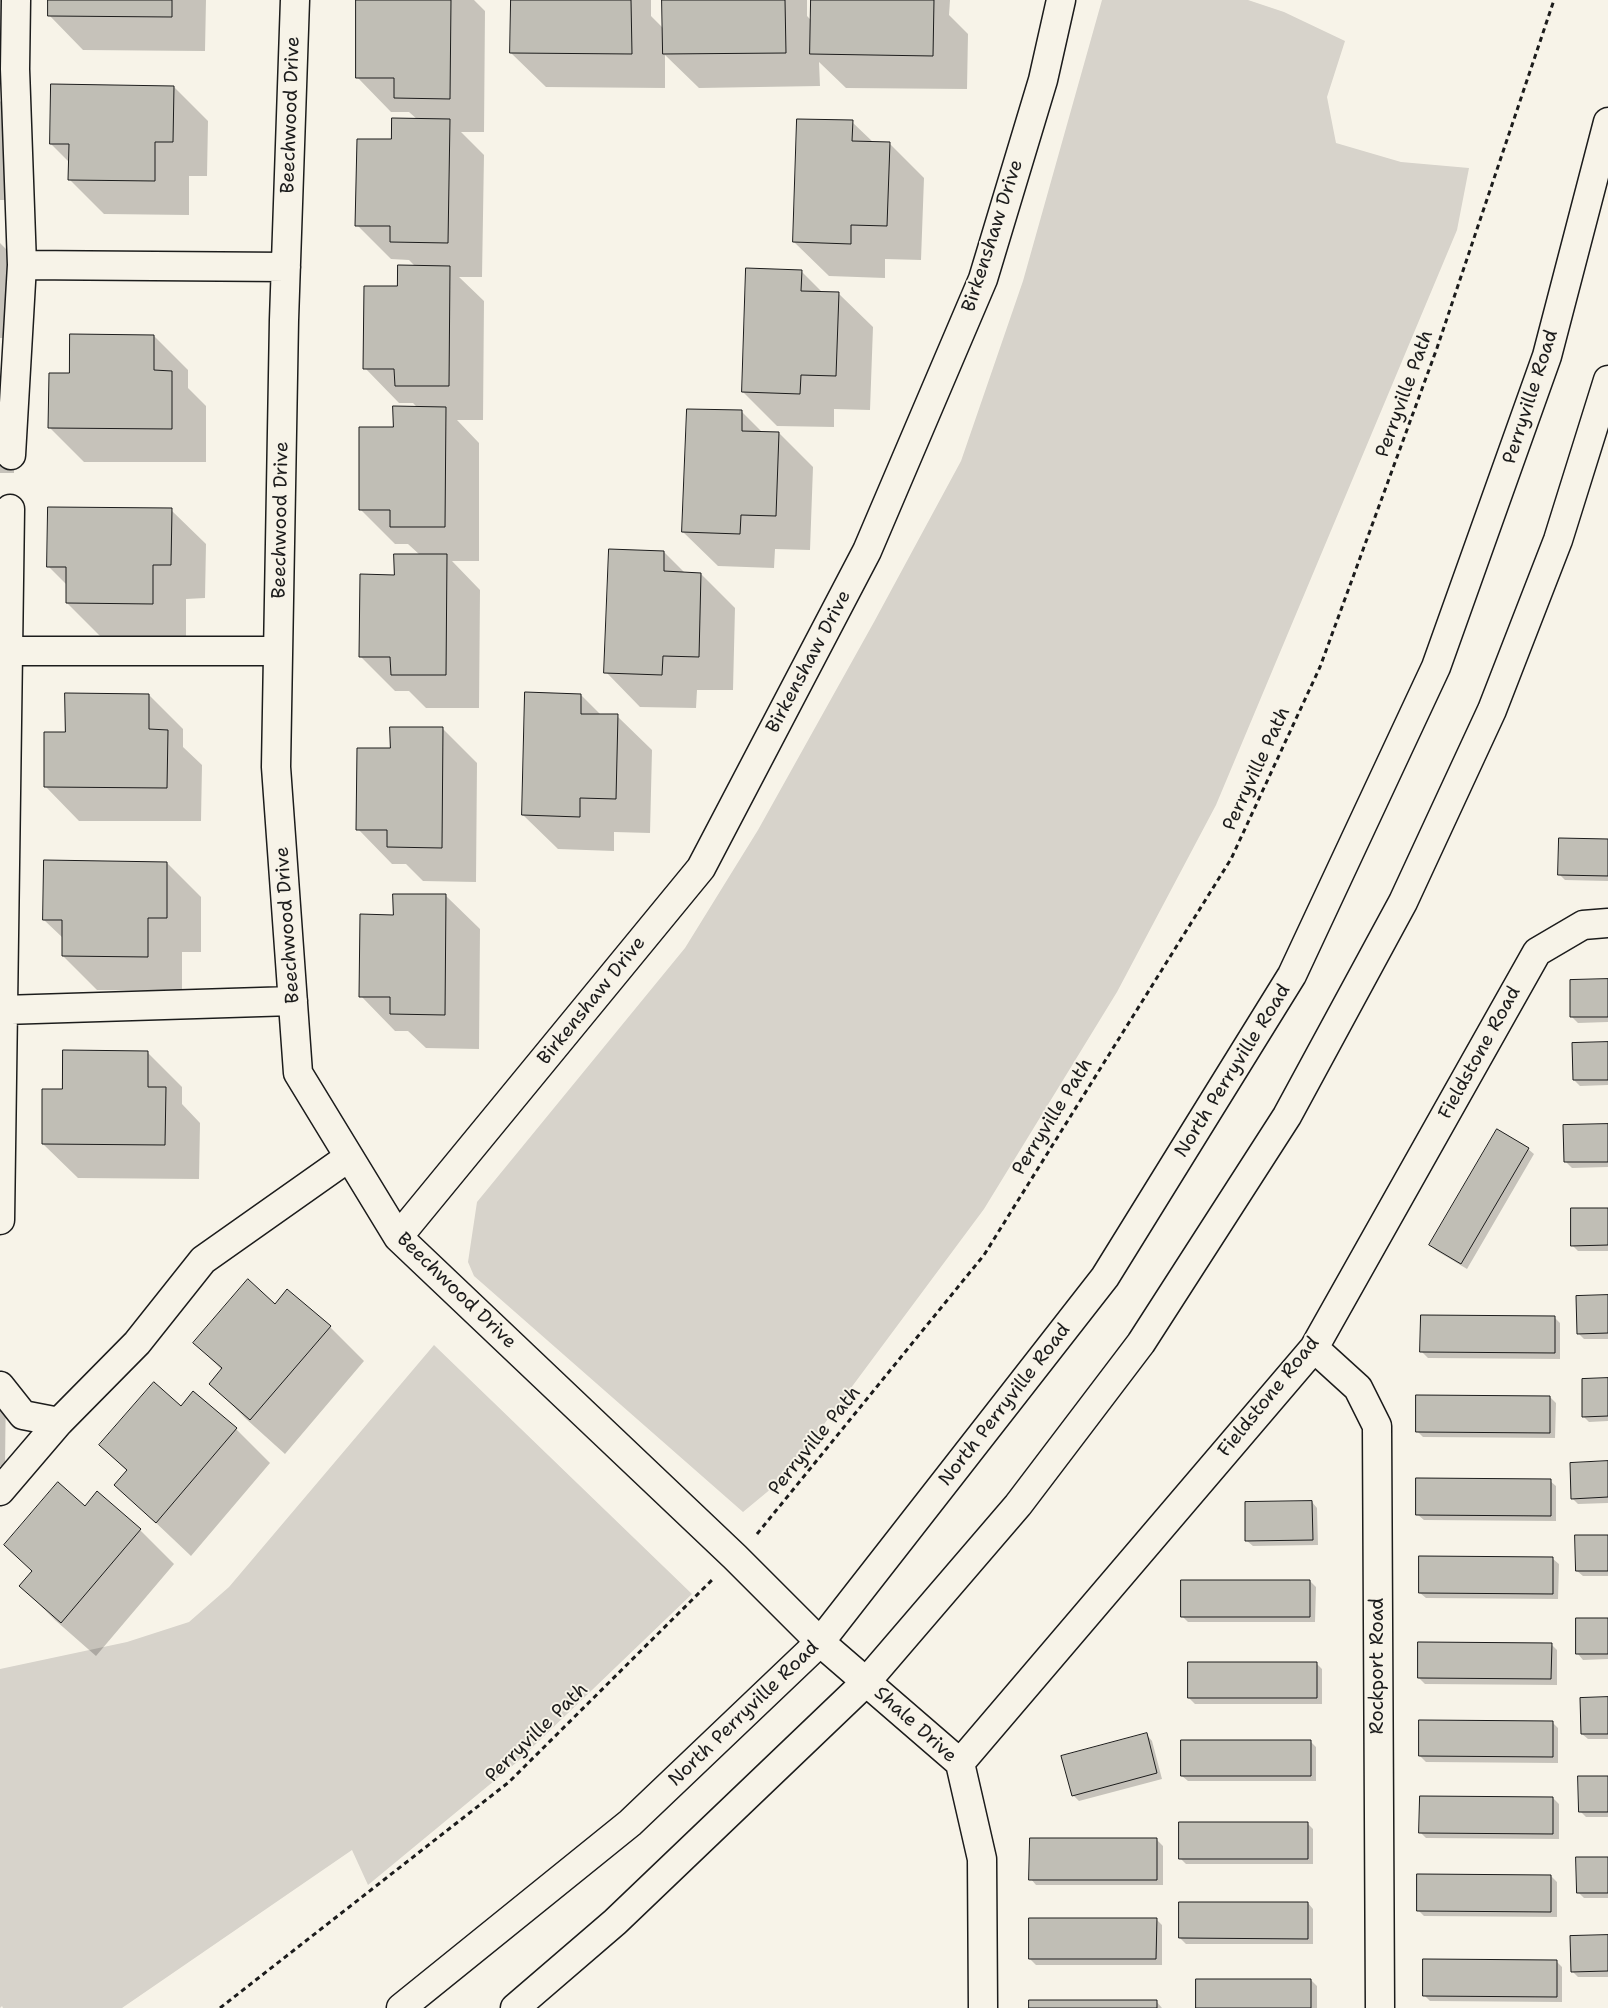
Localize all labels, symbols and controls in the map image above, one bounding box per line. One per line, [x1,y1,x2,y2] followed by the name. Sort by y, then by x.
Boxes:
[277,36,305,194] street label: Beechwood Drive
[958,157,1028,315] street label: Birkenshaw Drive
[1371,327,1439,461] street label: Perryville Path
[1499,327,1563,467] street label: Perryville Road
[268,441,294,599] street label: Beechwood Drive
[762,587,856,737] street label: Birkenshaw Drive
[1218,704,1296,834] street label: Perryville Path
[271,846,305,1004] street label: Beechwood Drive
[533,932,651,1070] street label: Birkenshaw Drive
[1170,980,1296,1162] street label: North Perryville Road
[1434,983,1526,1123] street label: Fieldstone Road
[1008,1054,1098,1180] street label: Perryville Path
[391,1228,521,1354] street label: Beechwood Drive
[934,1319,1076,1491] street label: North Perryville Road
[1213,1332,1325,1462] street label: Fieldstone Road
[764,1382,866,1500] street label: Perryville Path
[1367,1598,1389,1734] street label: Rockport Road
[664,1636,824,1792] street label: North Perryville Road
[481,1678,593,1788] street label: Perryville Path
[869,1682,961,1768] street label: Shale Drive

